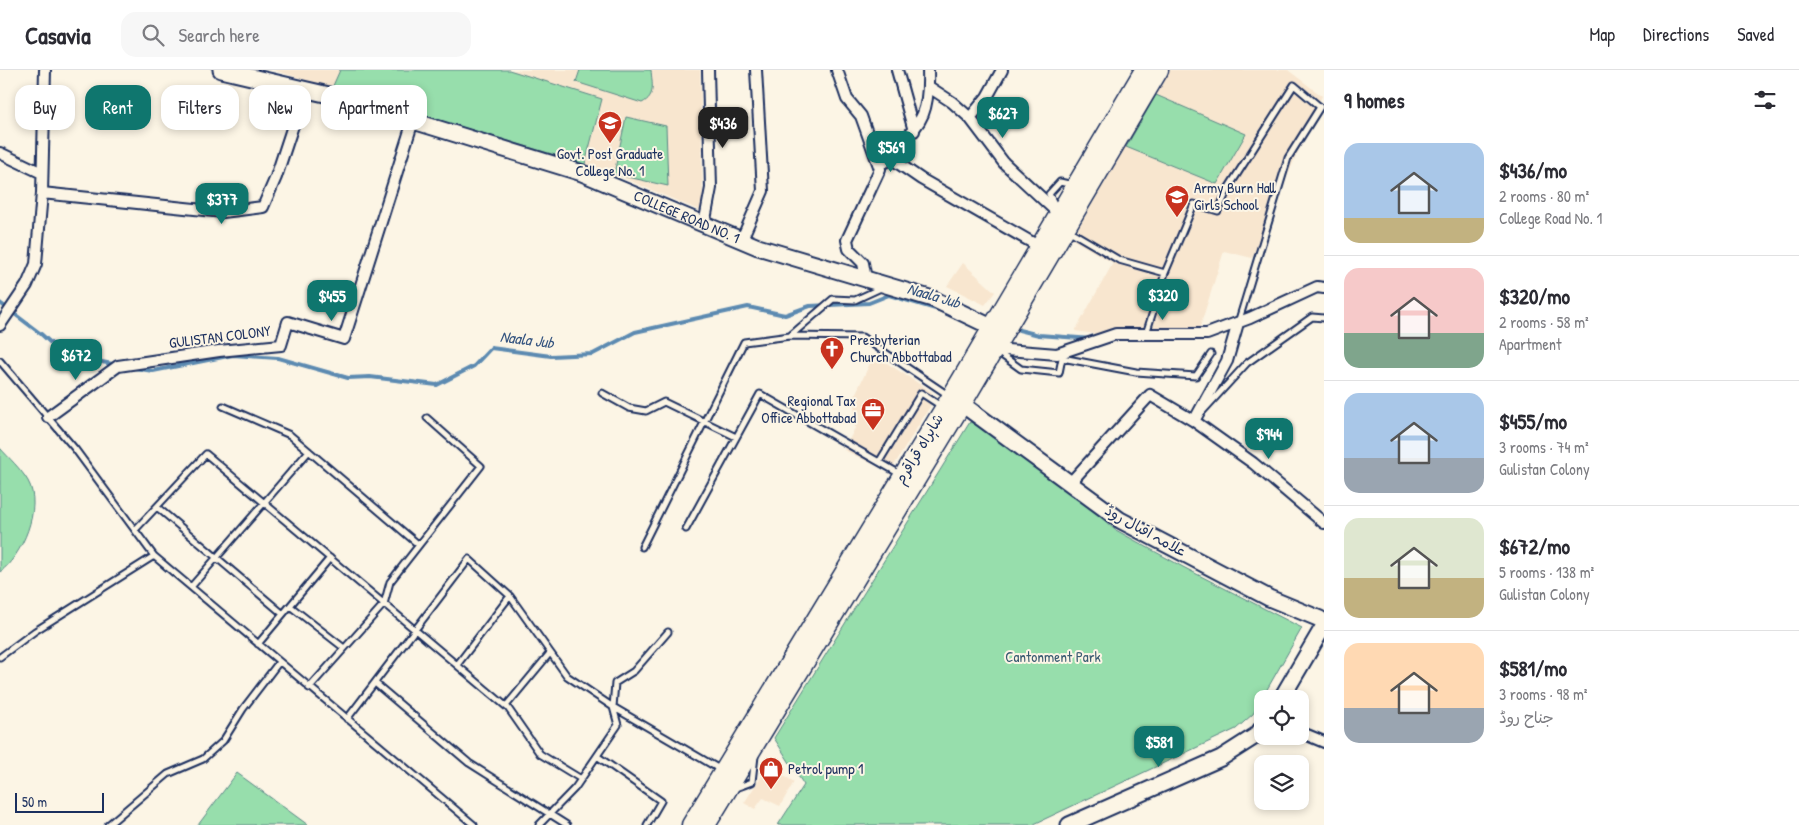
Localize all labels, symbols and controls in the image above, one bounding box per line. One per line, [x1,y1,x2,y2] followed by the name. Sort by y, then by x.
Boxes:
[121,12,471,57] search box
[25,19,91,51] text: Casavia
[139,21,167,49] icon: search
[179,22,260,48] text: Search here
[1590,22,1615,47] text: Map
[1643,22,1709,47] text: Directions
[1737,22,1774,47] text: Saved
[15,85,75,130] chip: Buy
[85,85,151,130] chip: Rent
[161,85,239,130] chip: Filters
[249,85,311,130] chip: New
[321,85,427,130] chip: Apartment
[1344,86,1405,115] text: 9 homes
[1751,86,1779,114] icon: filters
[973,97,1033,139] pin: $627
[988,102,1018,124] text: $627
[693,106,753,149] pin: $436
[597,110,623,144] school or university icon: Govt. Post Graduate College No. 1
[709,112,737,134] text: $436
[861,131,921,173] pin: $569
[877,136,905,158] text: $569
[557,143,663,181] place label: Govt. Post Graduate College No. 1
[1499,156,1567,185] text: $436/mo
[1384,163,1444,223] icon: home
[1194,177,1277,215] place label: Army Burn Hall Girls School
[192,182,252,225] pin: $377
[1164,184,1190,218] school or university icon: Army Burn Hall Girls School
[630,185,743,248] street label: COLLEGE ROAD NO. 1
[1499,185,1589,207] text: 2 rooms · 80 m²
[206,188,238,210] text: $377
[1499,207,1602,229] text: College Road No. 1
[905,277,964,313] water label: Naala Jub
[1133,278,1193,321] pin: $320
[302,280,362,322] pin: $455
[1499,282,1570,311] text: $320/mo
[1148,284,1178,306] text: $320
[318,285,346,307] text: $455
[1384,288,1444,348] icon: home
[1499,311,1589,333] text: 2 rooms · 58 m²
[168,320,272,353] street label: GULISTAN COLONY
[499,325,557,353] water label: Naala Jub
[850,329,952,367] place label: Presbyterian Church Abbottabad
[1499,333,1562,355] text: Apartment
[819,336,845,370] church icon: Presbyterian Church Abbottabad
[46,338,106,381] pin: $672
[61,344,91,366] text: $672
[761,390,856,428] place label: Regional Tax Office Abbottabad
[860,397,886,431] office icon: Regional Tax Office Abbottabad
[1499,407,1567,436] text: $455/mo
[889,409,950,489] street label: شاہراہ قراقرم
[1384,413,1444,473] icon: home
[1239,418,1299,460] pin: $944
[1256,423,1282,445] text: $944
[1499,436,1589,458] text: 3 rooms · 74 m²
[1499,458,1590,480] text: Gulistan Colony
[1101,499,1191,562] street label: علامہ اقبال روڈ
[1499,532,1570,561] text: $672/mo
[1384,538,1444,598] icon: home
[1499,561,1594,583] text: 5 rooms · 138 m²
[1499,583,1590,605] text: Gulistan Colony
[1005,646,1101,667] park label: Cantonment Park
[1499,654,1567,683] text: $581/mo
[1384,663,1444,723] icon: home
[1499,683,1588,705] text: 3 rooms · 98 m²
[1254,690,1309,810] map controls
[1254,690,1309,745] button: locate
[1499,706,1554,728] text: جناح روڈ
[1129,726,1189,768] pin: $581
[1145,731,1173,753] text: $581
[1254,755,1309,810] button: layers
[758,756,784,790] shop icon: Petrol pump 1
[788,758,864,779] place label: Petrol pump 1
[15,790,104,813] scale bar
[22,792,47,811] text: 50 m

